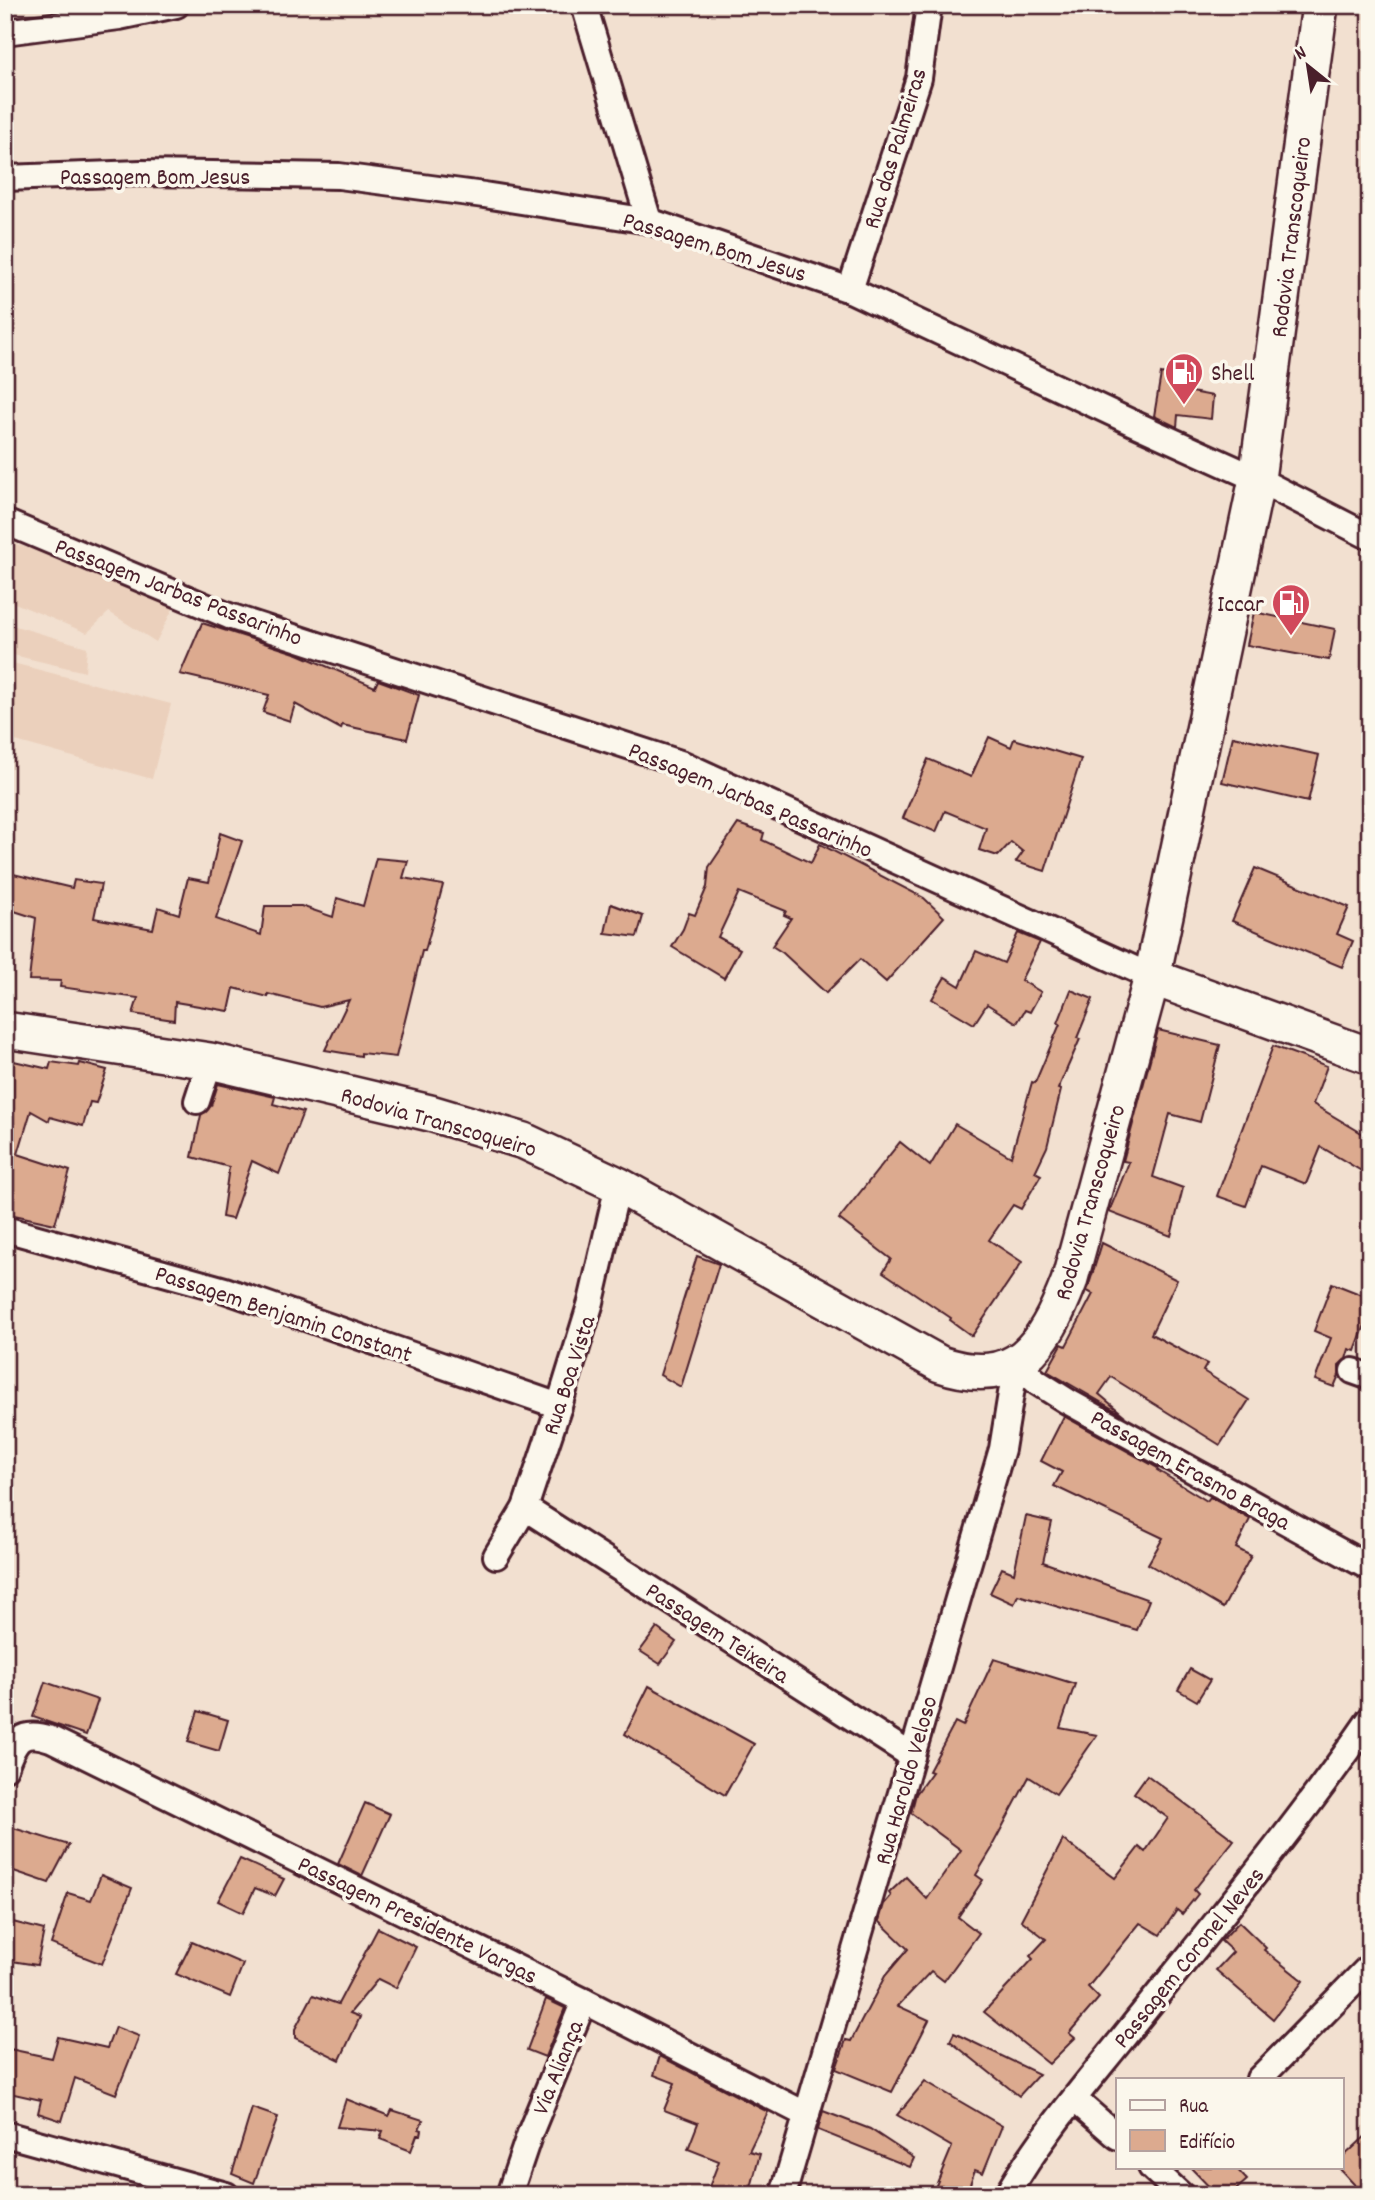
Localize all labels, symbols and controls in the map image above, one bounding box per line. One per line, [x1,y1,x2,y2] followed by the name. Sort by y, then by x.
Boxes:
[1274,32,1344,102] north arrow
[1290,40,1312,68] text: N
[856,64,937,233] street label: Rua das Palmeiras
[1264,135,1322,340] street label: Rodovia Transcoqueiro
[60,162,250,196] street label: Passagem Bom Jesus
[618,205,810,293] street label: Passagem Bom Jesus
[1163,351,1205,406] fuel station icon: Shell
[1211,358,1255,392] place label: Shell
[49,531,307,657] street label: Passagem Jarbas Passarinho
[1270,582,1312,637] fuel station icon: Iccar
[1217,589,1264,623] place label: Iccar
[622,735,877,869] street label: Passagem Jarbas Passarinho
[336,1080,540,1168] street label: Rodovia Transcoqueiro
[1048,1101,1136,1305] street label: Rodovia Transcoqueiro
[150,1258,416,1374] street label: Passagem Benjamin Constant
[536,1311,606,1440] street label: Rua Boa Vista
[1083,1403,1296,1541] street label: Passagem Erasmo Braga
[638,1575,796,1694] street label: Passagem Teixeira
[868,1692,948,1869] street label: Rua Haroldo Veloso
[291,1849,542,1995] street label: Passagem Presidente Vargas
[1106,1861,1274,2057] street label: Passagem Coronel Neves
[525,2015,594,2120] street label: Via Aliança
[1116,2078,1344,2168] legend
[1179,2093,1209,2123] text: Rua
[1179,2129,1235,2159] text: Edifício

